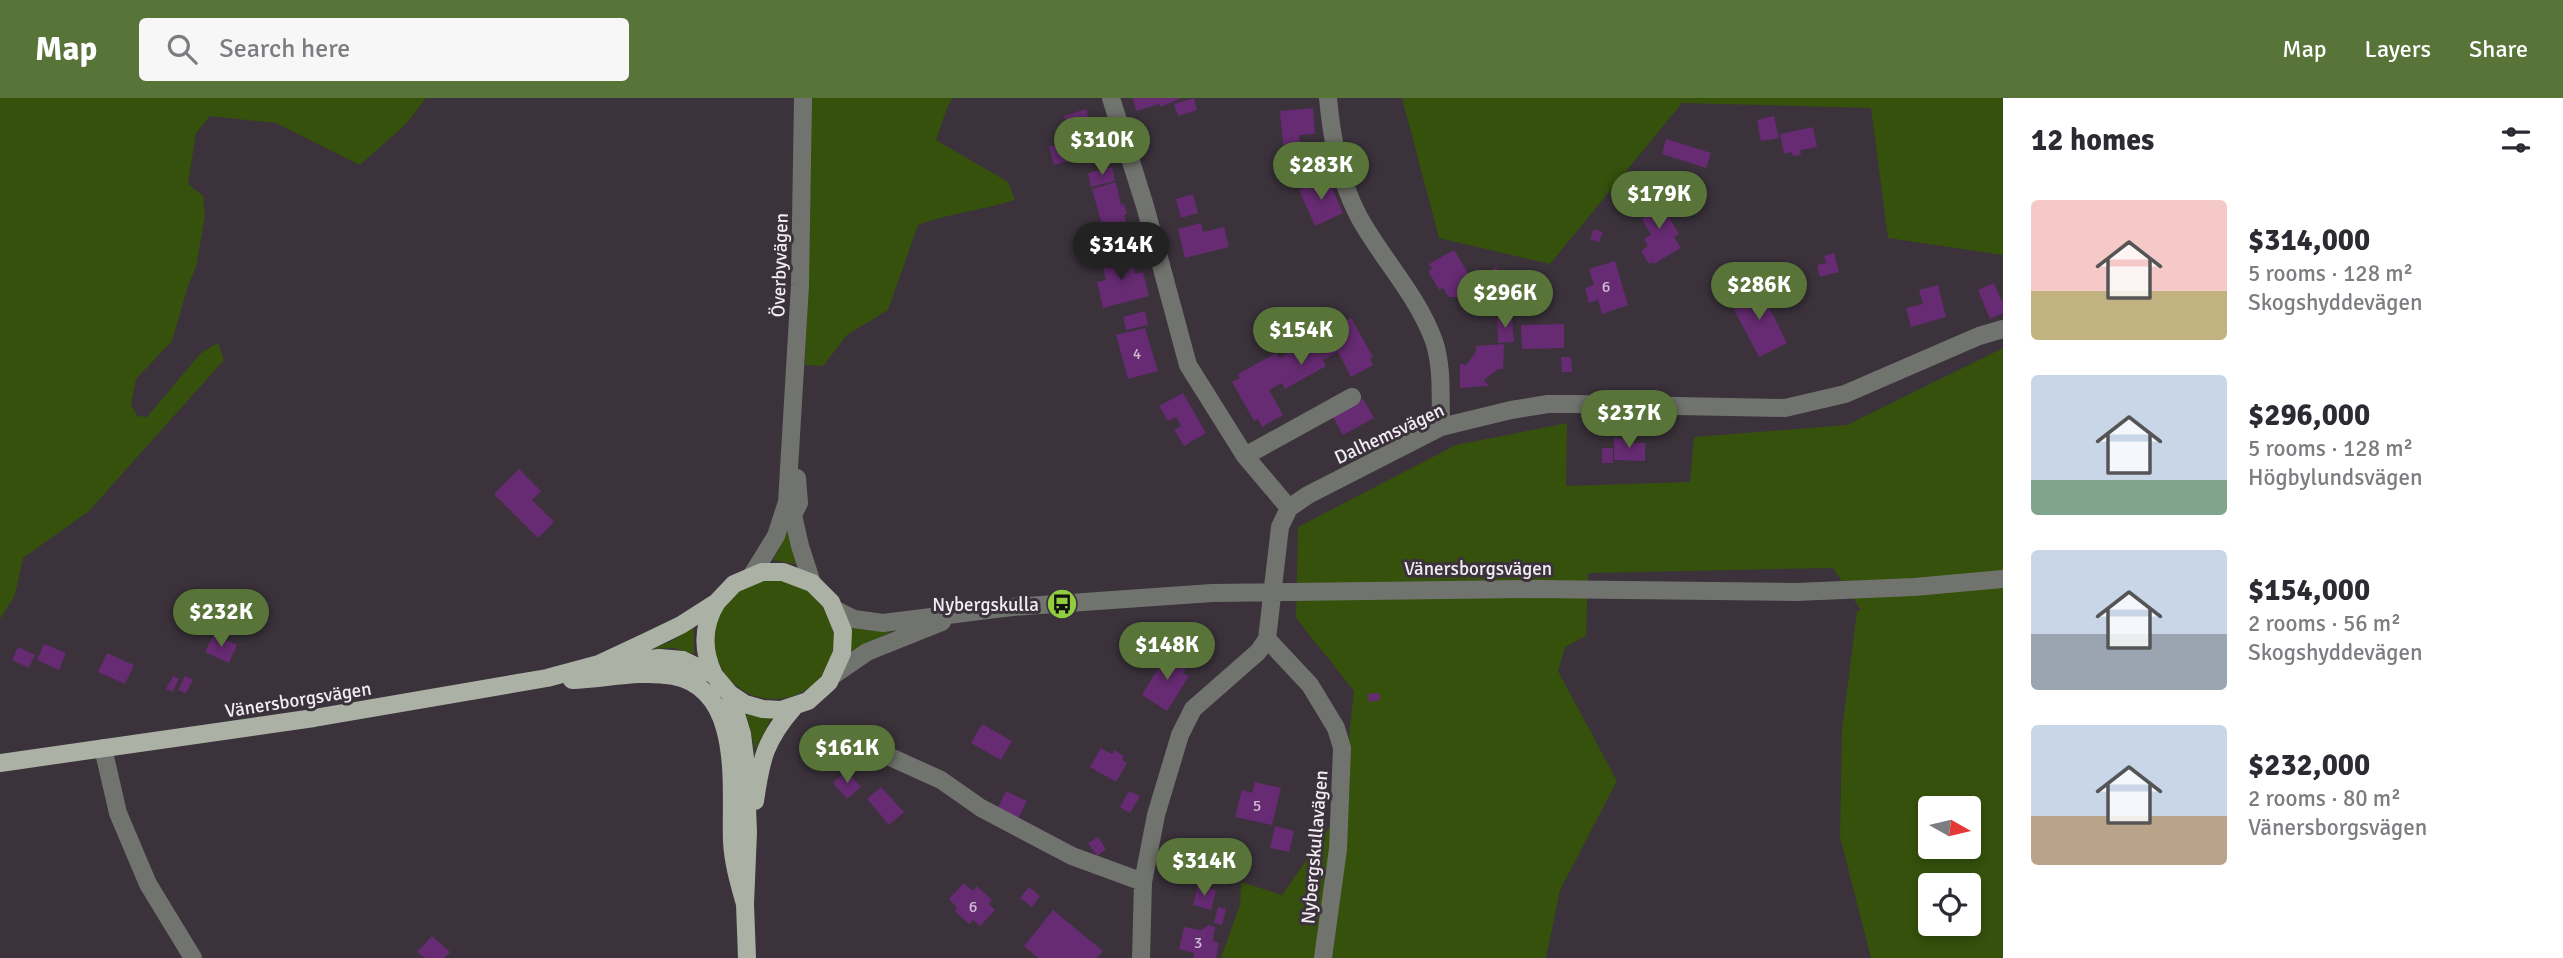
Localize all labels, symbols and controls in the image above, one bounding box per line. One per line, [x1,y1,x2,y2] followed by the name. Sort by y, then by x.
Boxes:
[139,18,629,81] search box
[35,29,97,70] text: Map
[163,30,201,68] icon: search
[219,33,350,65] text: Search here
[2282,34,2327,64] text: Map
[2365,34,2431,64] text: Layers
[2469,34,2528,64] text: Share
[1053,118,1151,177] pin: $310K
[2497,121,2535,159] icon: filters
[2031,122,2154,159] text: 12 homes
[1070,125,1134,154] text: $310K
[1272,142,1370,202] pin: $283K
[1289,150,1353,179] text: $283K
[1610,172,1708,231] pin: $179K
[1627,179,1691,208] text: $179K
[766,212,794,318] street label: Överbyvägen
[1072,222,1170,282] pin: $314K
[2248,222,2370,259] text: $314,000
[2087,228,2171,312] icon: home
[1089,230,1153,259] text: $314K
[2248,259,2413,288] text: 5 rooms · 128 m²
[1710,262,1808,322] pin: $286K
[1727,270,1791,299] text: $286K
[1456,271,1554,330] pin: $296K
[1602,277,1610,297] house number: 6
[1473,278,1537,307] text: $296K
[2248,288,2423,317] text: Skogshyddevägen
[1252,308,1350,367] pin: $154K
[1269,315,1333,344] text: $154K
[1133,344,1142,364] house number: 4
[1580,390,1678,450] pin: $237K
[2248,397,2370,434] text: $296,000
[1331,398,1448,470] street label: Dalhemsvägen
[1597,398,1661,427] text: $237K
[2087,403,2171,487] icon: home
[2248,434,2413,463] text: 5 rooms · 128 m²
[2248,463,2423,492] text: Högbylundsvägen
[1404,557,1552,581] street label: Vänersborgsvägen
[2248,572,2370,609] text: $154,000
[2087,578,2171,662] icon: home
[1045,587,1079,621] bus stop icon: Nybergskulla
[172,589,270,649] pin: $232K
[932,593,1039,617] place label: Nybergskulla
[189,597,253,626] text: $232K
[2248,609,2401,638] text: 2 rooms · 56 m²
[1118,622,1216,682] pin: $148K
[1135,630,1199,659] text: $148K
[2248,638,2423,667] text: Skogshyddevägen
[223,677,373,723] street label: Vänersborgsvägen
[798,726,896,785] pin: $161K
[815,733,879,762] text: $161K
[2248,747,2370,784] text: $232,000
[2087,753,2171,837] icon: home
[1296,769,1334,925] street label: Nybergskullavägen
[2248,784,2401,813] text: 2 rooms · 80 m²
[1253,796,1261,816] house number: 5
[1918,796,1981,859] north arrow
[1918,796,1981,936] map controls
[2248,813,2427,842] text: Vänersborgsvägen
[1155,838,1253,898] pin: $314K
[1172,846,1236,875] text: $314K
[1918,873,1981,936] button: locate
[969,897,977,917] house number: 6
[1194,933,1202,953] house number: 3

